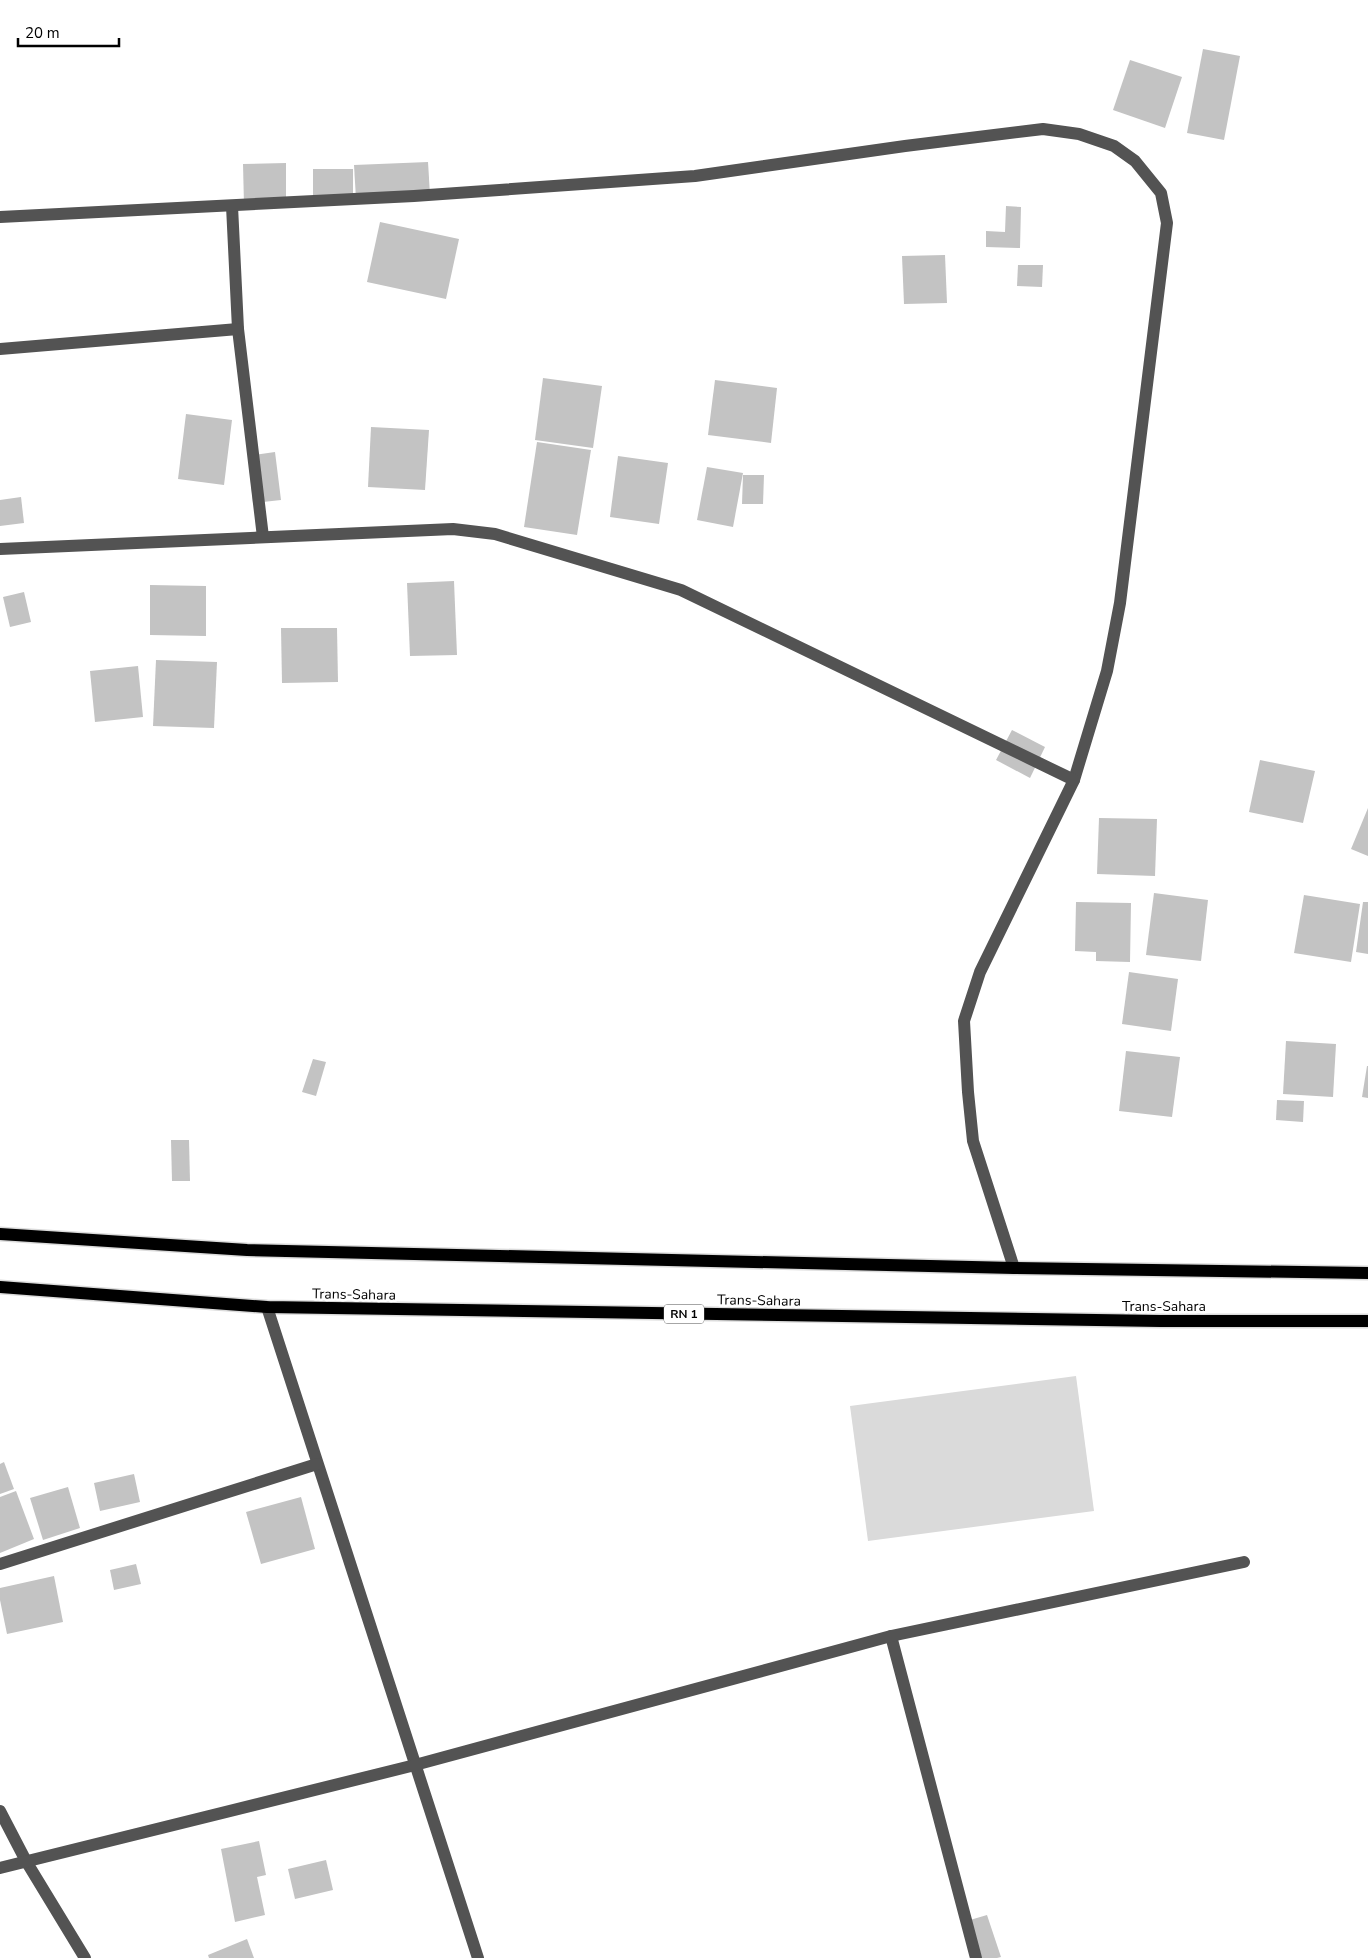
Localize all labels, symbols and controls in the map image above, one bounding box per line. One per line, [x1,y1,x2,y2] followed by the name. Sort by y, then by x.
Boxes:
[18,15,119,47] scale bar
[25,23,60,43] text: 20 m
[312,1284,396,1305] street label: Trans-Sahara
[717,1290,801,1311] street label: Trans-Sahara
[1122,1297,1206,1316] street label: Trans-Sahara
[664,1305,704,1324] road number: RN 1

